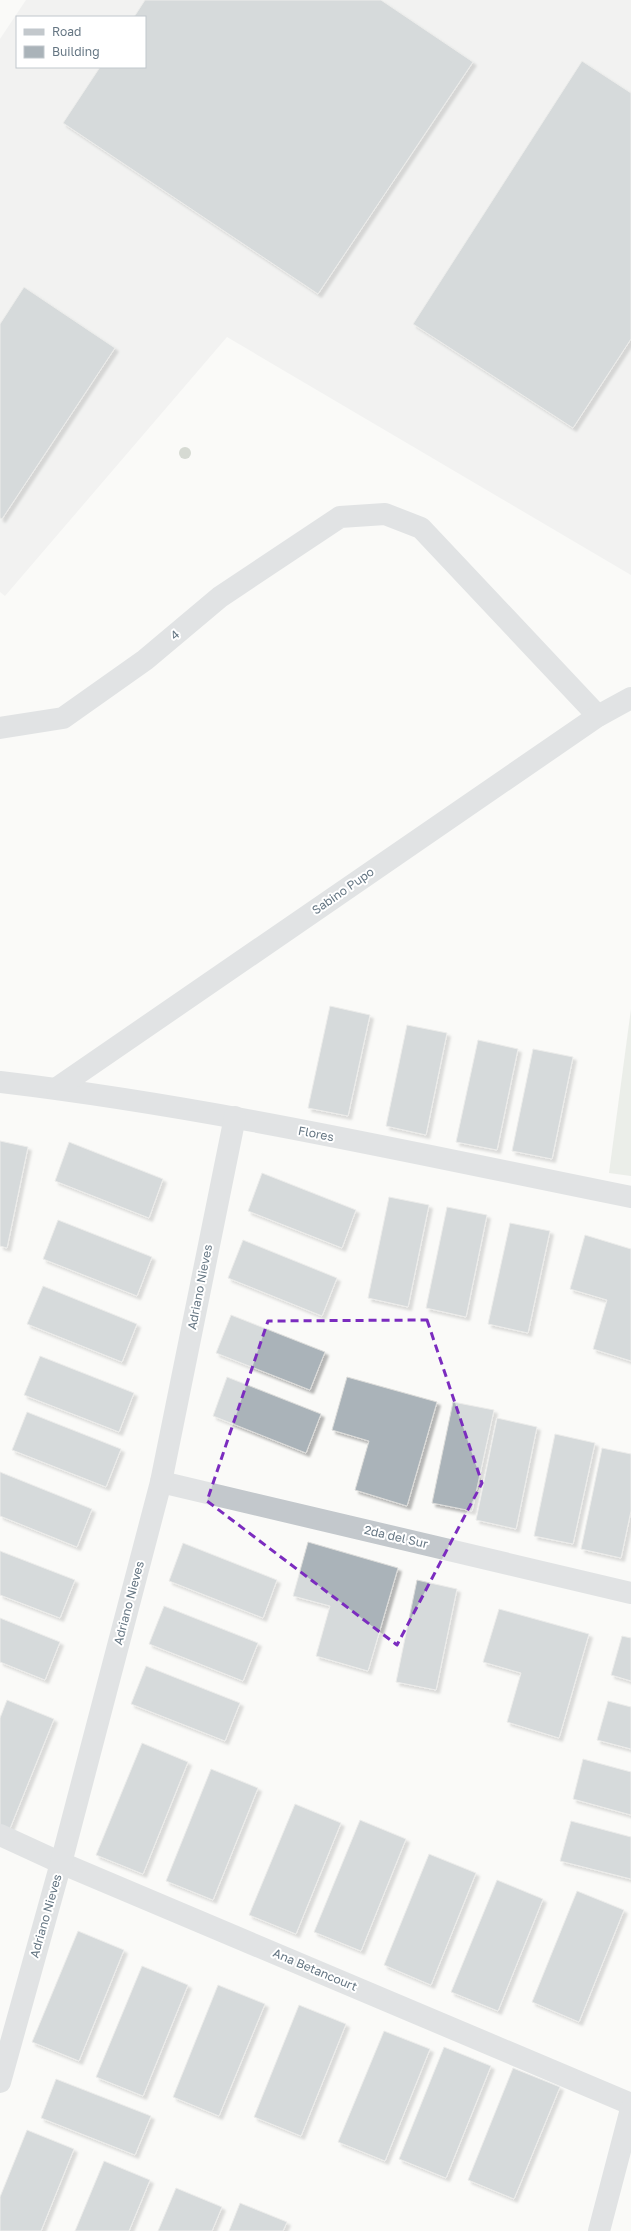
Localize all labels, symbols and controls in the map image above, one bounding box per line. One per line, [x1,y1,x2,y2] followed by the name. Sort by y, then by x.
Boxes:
[16,16,146,68] legend
[52,24,81,39] text: Road
[52,44,100,59] text: Building
[167,627,182,643] street label: 4
[309,864,377,917] street label: Sabino Pupo
[297,1123,335,1144] street label: Flores
[184,1243,215,1331] street label: Adriano Nieves
[363,1522,430,1551] street label: 2da del Sur
[110,1559,147,1647] street label: Adriano Nieves
[26,1872,65,1959] street label: Adriano Nieves
[271,1945,360,1994] street label: Ana Betancourt

